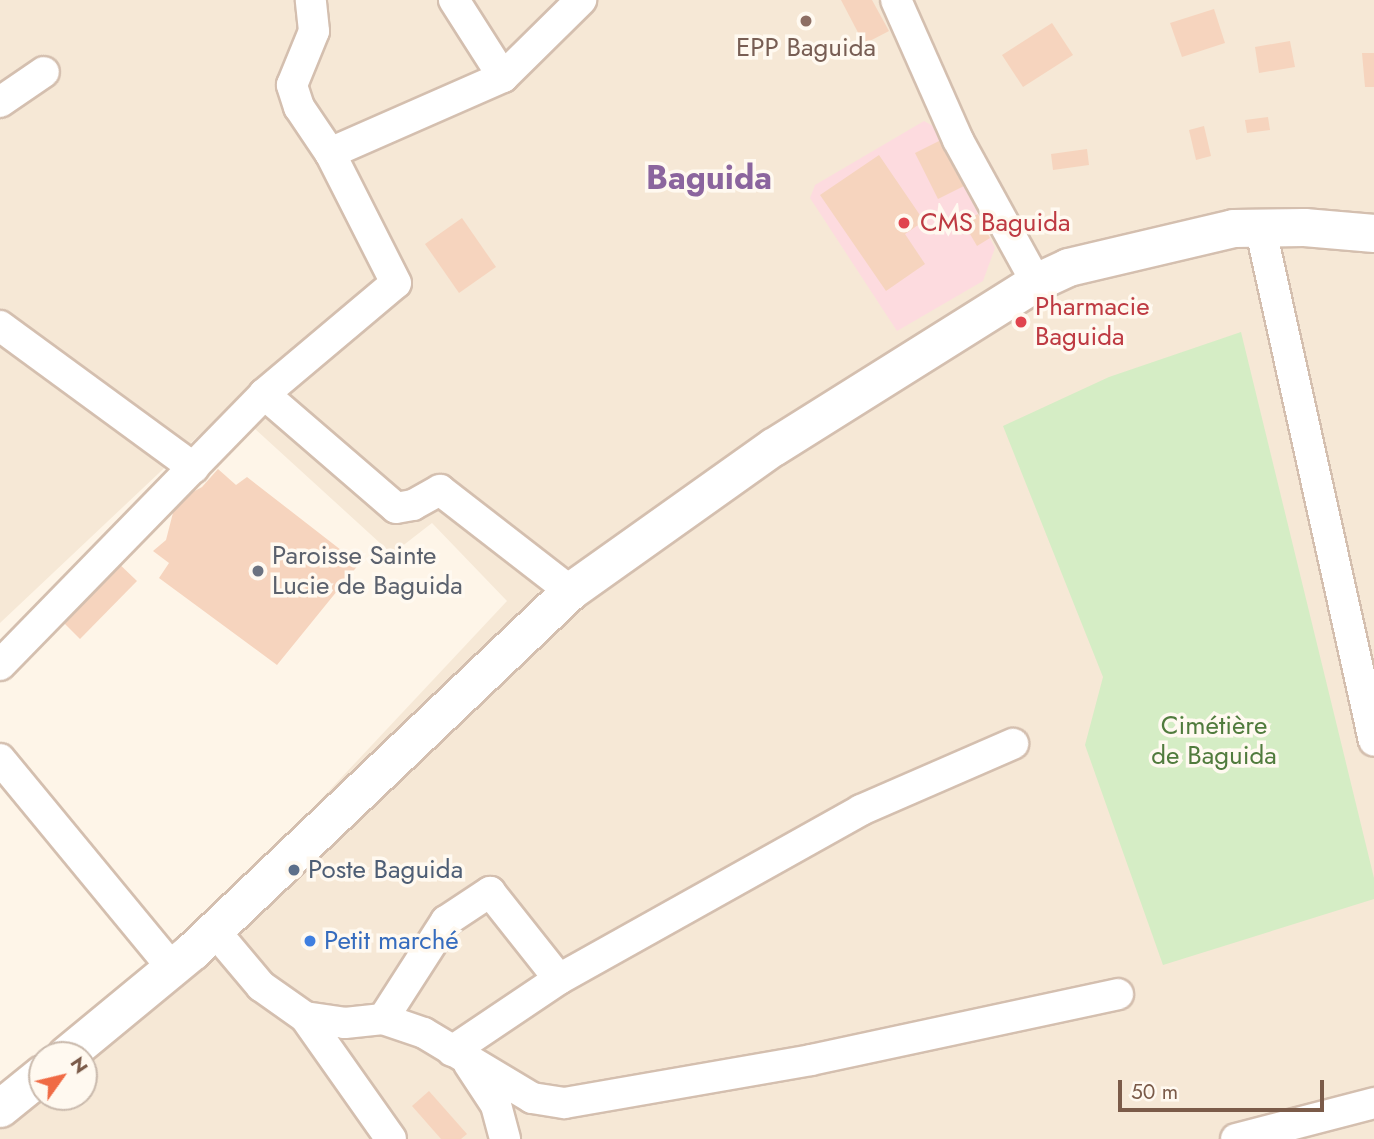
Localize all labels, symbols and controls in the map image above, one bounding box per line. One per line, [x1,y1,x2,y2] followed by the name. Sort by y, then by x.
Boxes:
[798,13,814,29] marker: EPP Baguida
[736,32,876,64] place label: EPP Baguida
[646,158,772,198] district label: Baguida
[920,207,1070,239] place label: CMS Baguida
[894,213,914,233] marker: CMS Baguida
[1035,291,1150,352] place label: Pharmacie Baguida
[1013,314,1029,330] marker: Pharmacie Baguida
[272,540,463,602] place label: Paroisse Sainte Lucie de Baguida
[250,563,266,579] marker: Paroisse Sainte Lucie de Baguida
[1151,710,1277,772] park label: Cimétière de Baguida
[308,854,463,886] place label: Poste Baguida
[286,862,302,878] marker: Poste Baguida
[324,925,459,957] place label: Petit marché
[302,933,318,949] marker: Petit marché
[28,1041,98,1111] north arrow
[64,1051,95,1079] text: N
[1122,1066,1328,1110] scale bar
[1131,1077,1178,1107] text: 50 m

